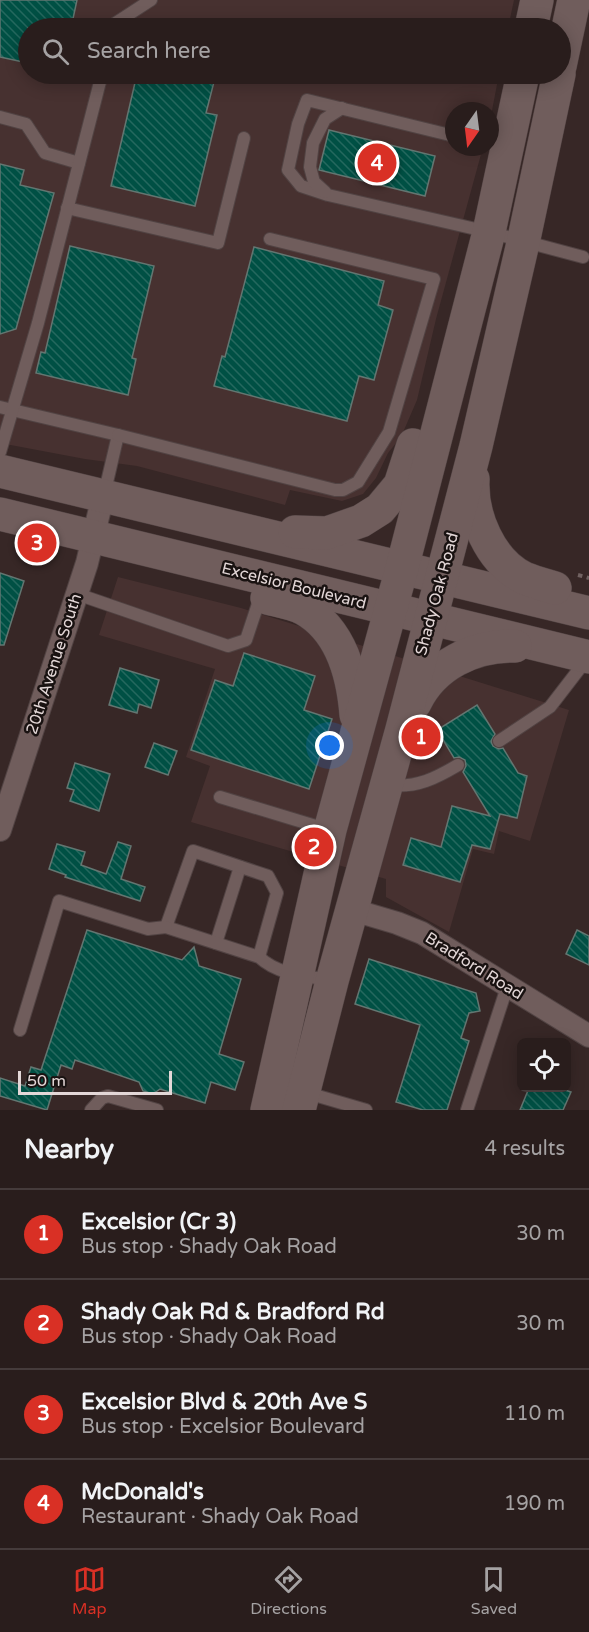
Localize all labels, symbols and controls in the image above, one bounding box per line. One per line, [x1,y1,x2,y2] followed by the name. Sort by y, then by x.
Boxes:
[18,18,571,84] search box
[39,35,72,68] icon: search
[87,38,211,64] text: Search here
[445,102,499,156] north arrow
[358,140,397,186] pin: 4
[18,520,57,566] pin: 3
[411,530,463,658] street label: Shady Oak Road
[219,558,369,614] street label: Excelsior Boulevard
[22,591,86,737] street label: 20th Avenue South
[402,714,440,760] pin: 1
[315,731,344,760] your location
[294,824,334,870] pin: 2
[421,928,527,1004] street label: Bradford Road
[517,1038,571,1092] map controls
[517,1038,571,1092] button: locate
[18,1068,172,1096] scale bar
[27,1071,66,1091] text: 50 m
[24,1134,114,1165] text: Nearby
[485,1137,565,1161] text: 4 results
[81,1209,236,1235] text: Excelsior (Cr 3)
[37,1222,50,1246] text: 1
[516,1222,565,1246] text: 30 m
[81,1235,337,1259] text: Bus stop · Shady Oak Road
[81,1299,385,1325] text: Shady Oak Rd & Bradford Rd
[37,1312,50,1336] text: 2
[516,1312,565,1336] text: 30 m
[81,1325,337,1349] text: Bus stop · Shady Oak Road
[81,1389,367,1415] text: Excelsior Blvd & 20th Ave S
[37,1402,50,1426] text: 3
[504,1402,565,1426] text: 110 m
[81,1415,365,1439] text: Bus stop · Excelsior Boulevard
[81,1479,204,1505] text: McDonald's
[37,1492,50,1516] text: 4
[504,1492,565,1516] text: 190 m
[81,1505,359,1529] text: Restaurant · Shady Oak Road
[72,1563,106,1619] tab: Map
[250,1563,327,1619] tab: Directions
[471,1563,517,1619] tab: Saved

